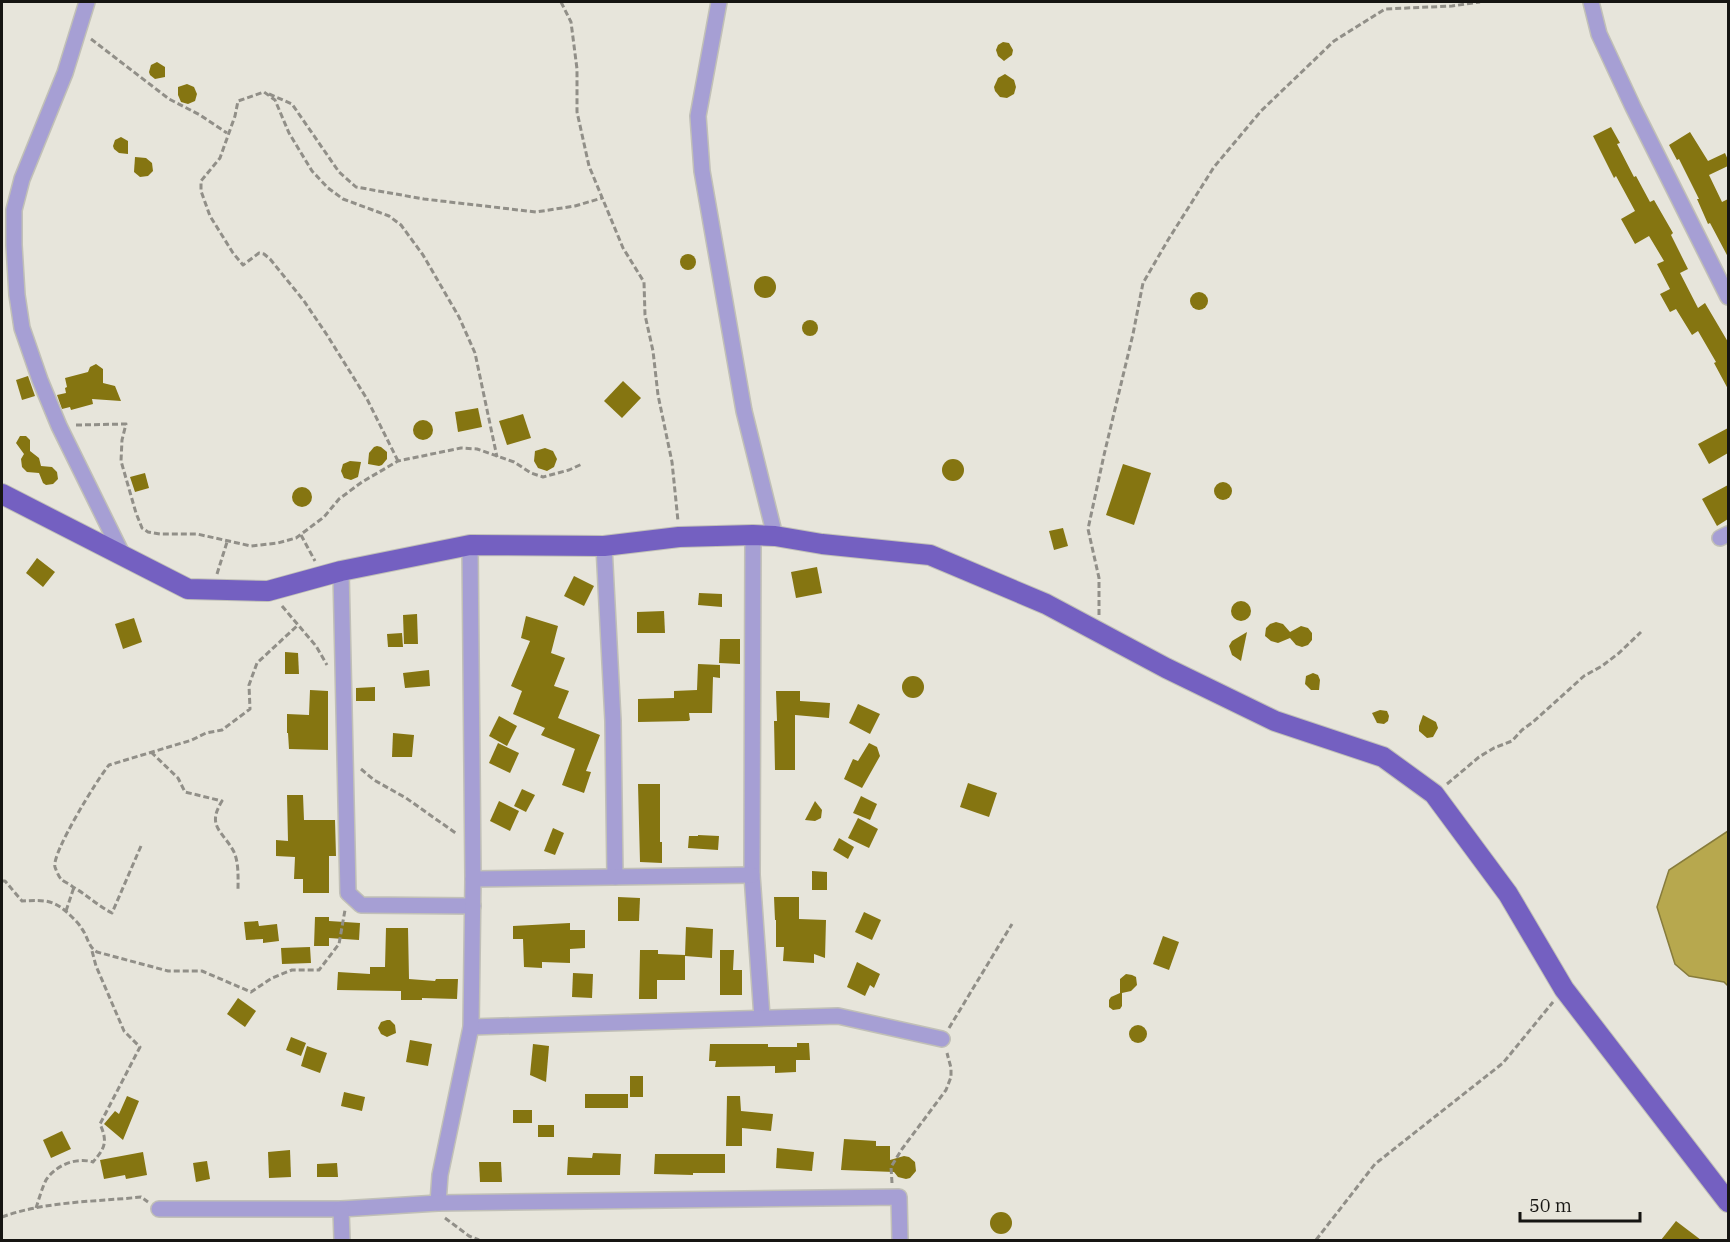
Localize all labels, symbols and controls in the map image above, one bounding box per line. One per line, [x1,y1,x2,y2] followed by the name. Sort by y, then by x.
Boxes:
[1520,1185,1640,1223] scale bar
[1529,1194,1572,1217] text: 50 m

